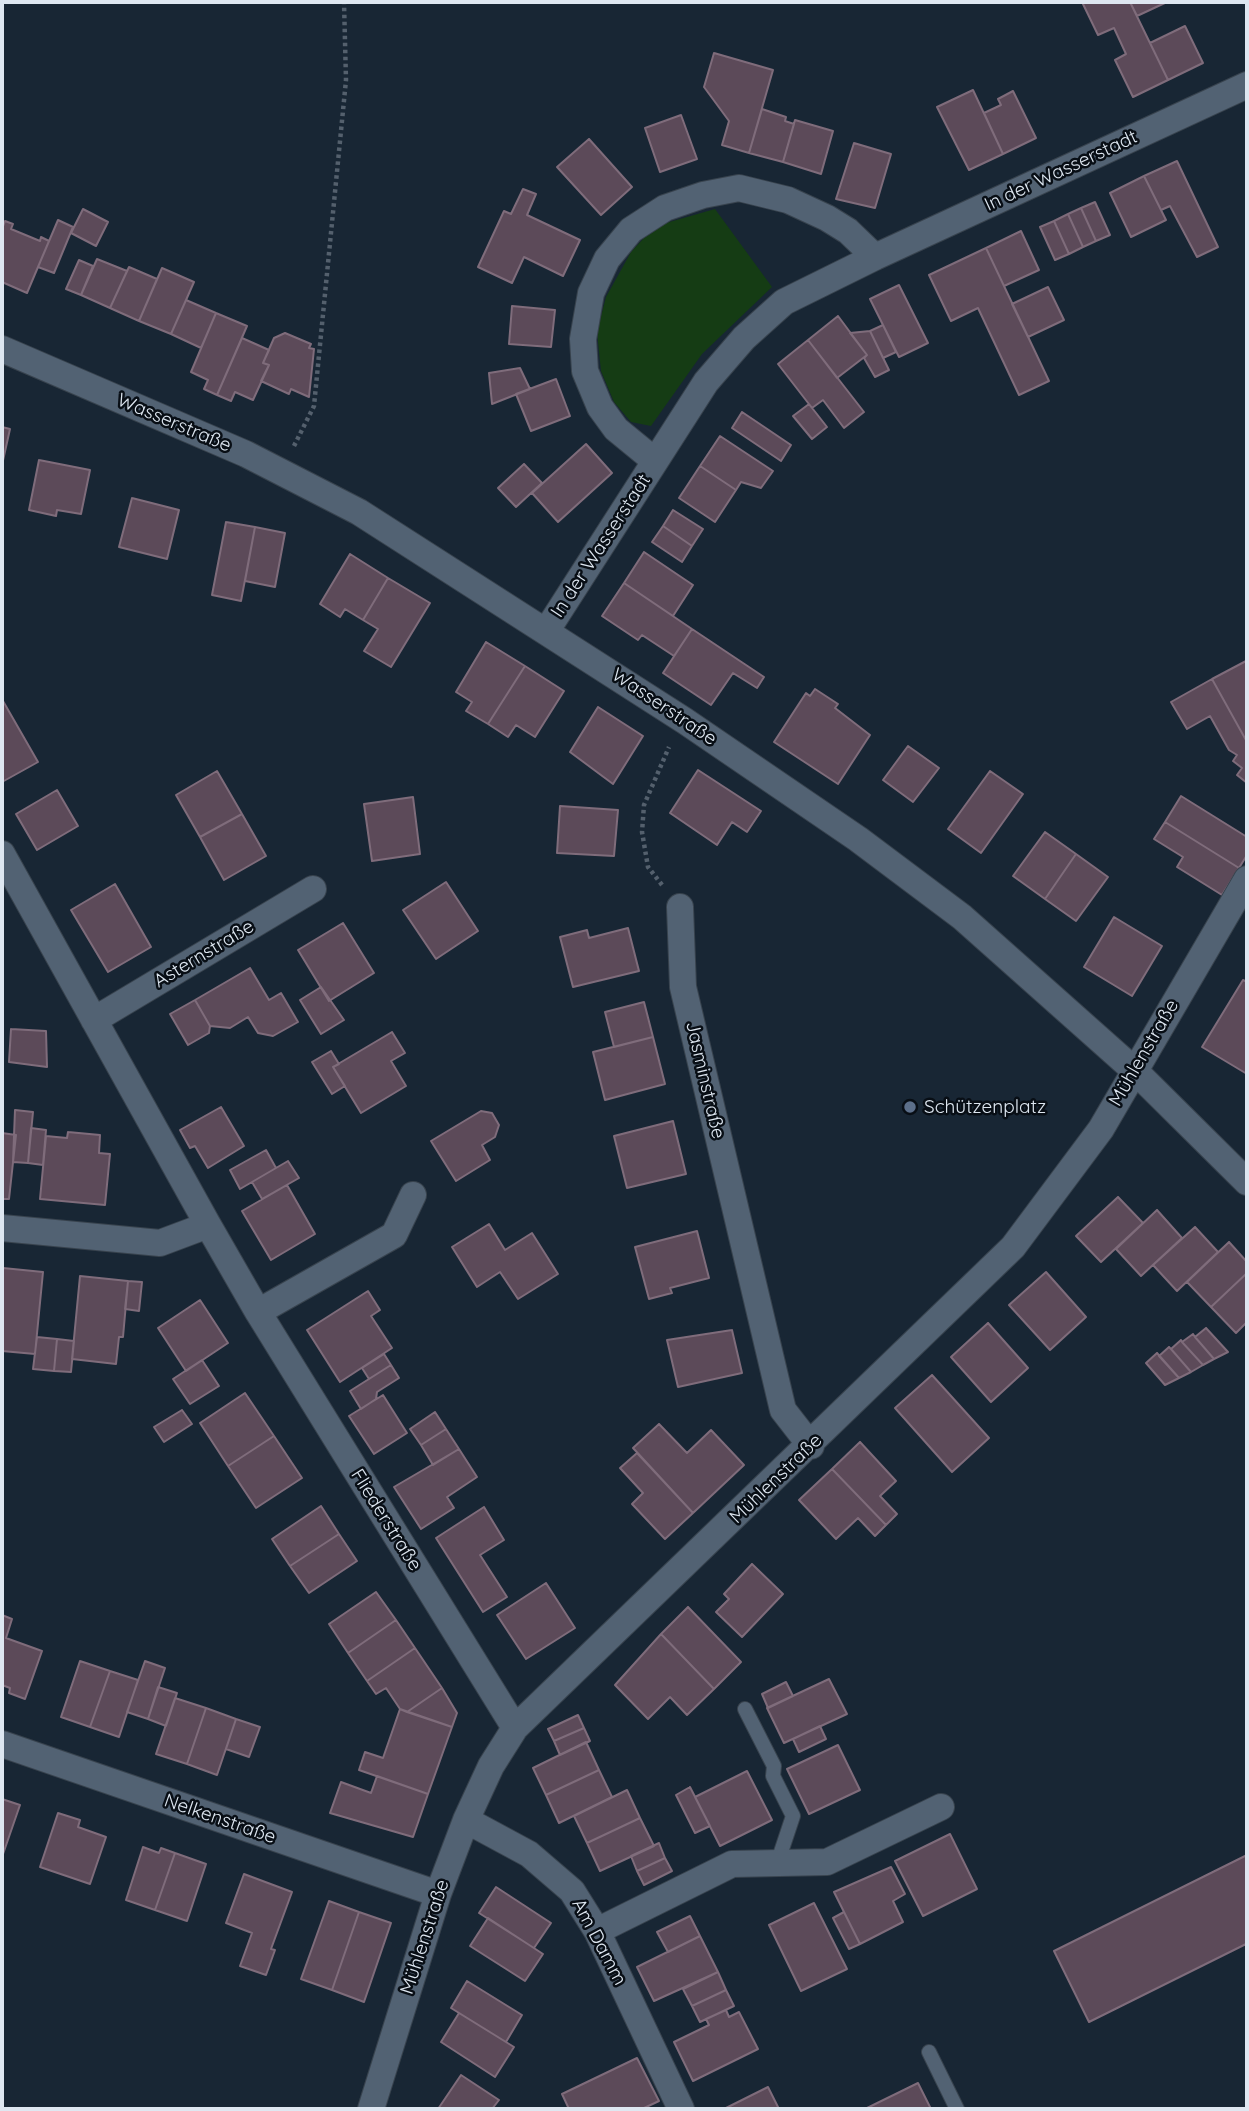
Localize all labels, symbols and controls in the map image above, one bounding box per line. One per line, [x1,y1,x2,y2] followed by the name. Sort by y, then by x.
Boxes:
[981,126,1141,216] street label: In der Wasserstadt
[114,389,234,457] street label: Wasserstraße
[546,470,656,622] street label: In der Wasserstadt
[607,664,721,750] street label: Wasserstraße
[150,915,258,993] street label: Asternstraße
[1104,996,1184,1110] street label: Mühlenstraße
[680,1019,730,1141] street label: Jasminstraße
[924,1096,1046,1118] place label: Schützenplatz
[902,1099,918,1115] marker: Schützenplatz
[725,1429,827,1529] street label: Mühlenstraße
[346,1465,426,1575] street label: Fliederstraße
[161,1789,279,1849] street label: Nelkenstraße
[396,1877,454,1997] street label: Mühlenstraße
[567,1895,631,1989] street label: Am Damm

